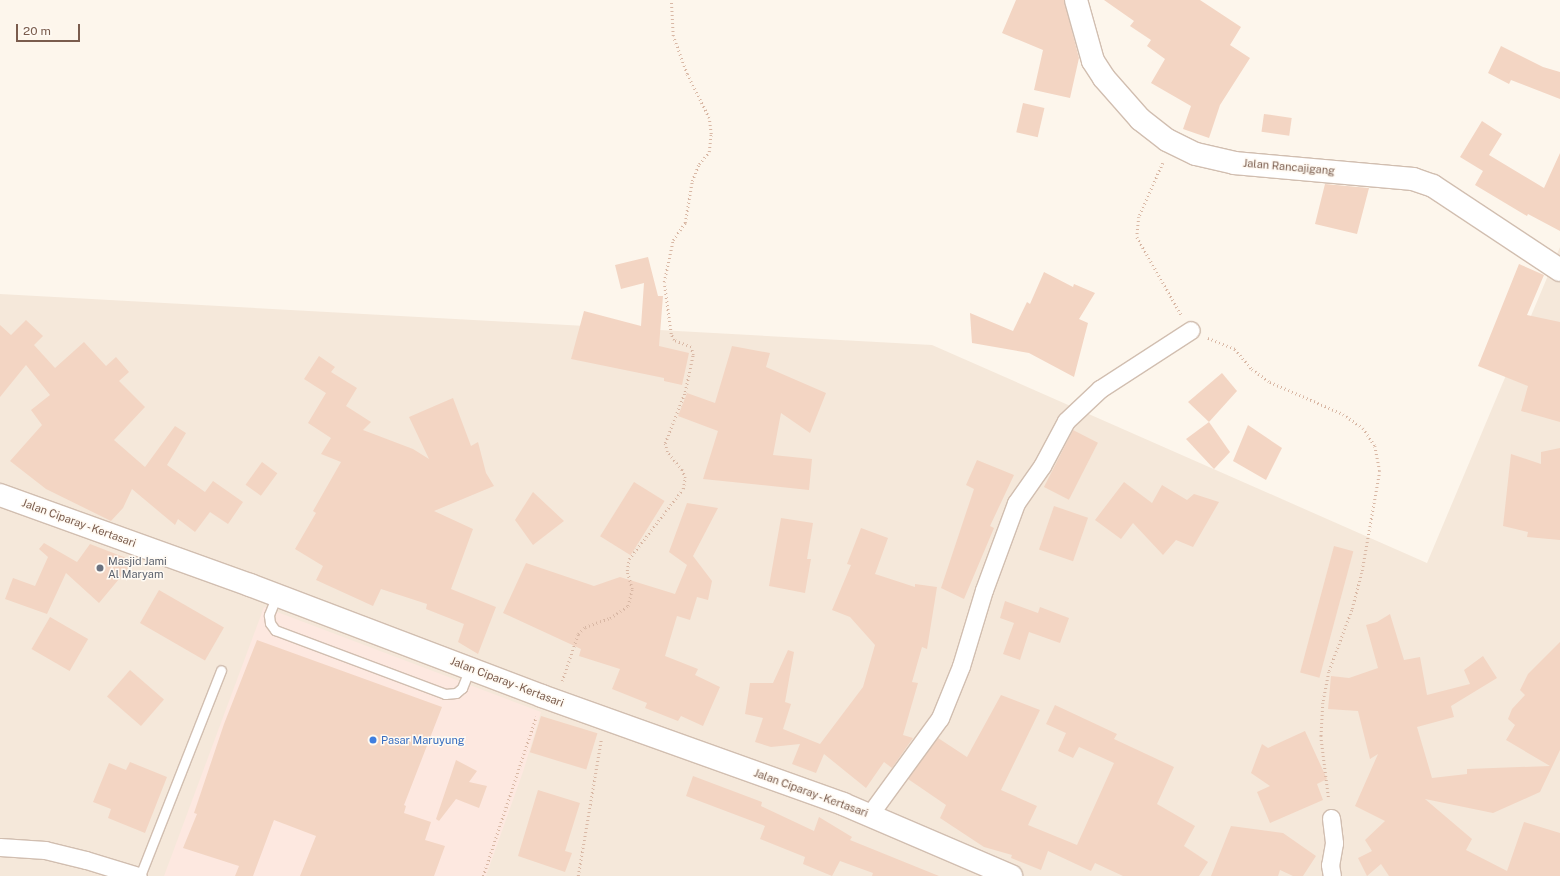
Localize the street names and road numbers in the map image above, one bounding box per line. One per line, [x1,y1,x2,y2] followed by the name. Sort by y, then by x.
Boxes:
[1243,156,1335,178] street label: Jalan Rancajigang
[19,496,139,550] street label: Jalan Ciparay - Kertasari
[447,654,567,710] street label: Jalan Ciparay - Kertasari
[751,766,871,820] street label: Jalan Ciparay - Kertasari

